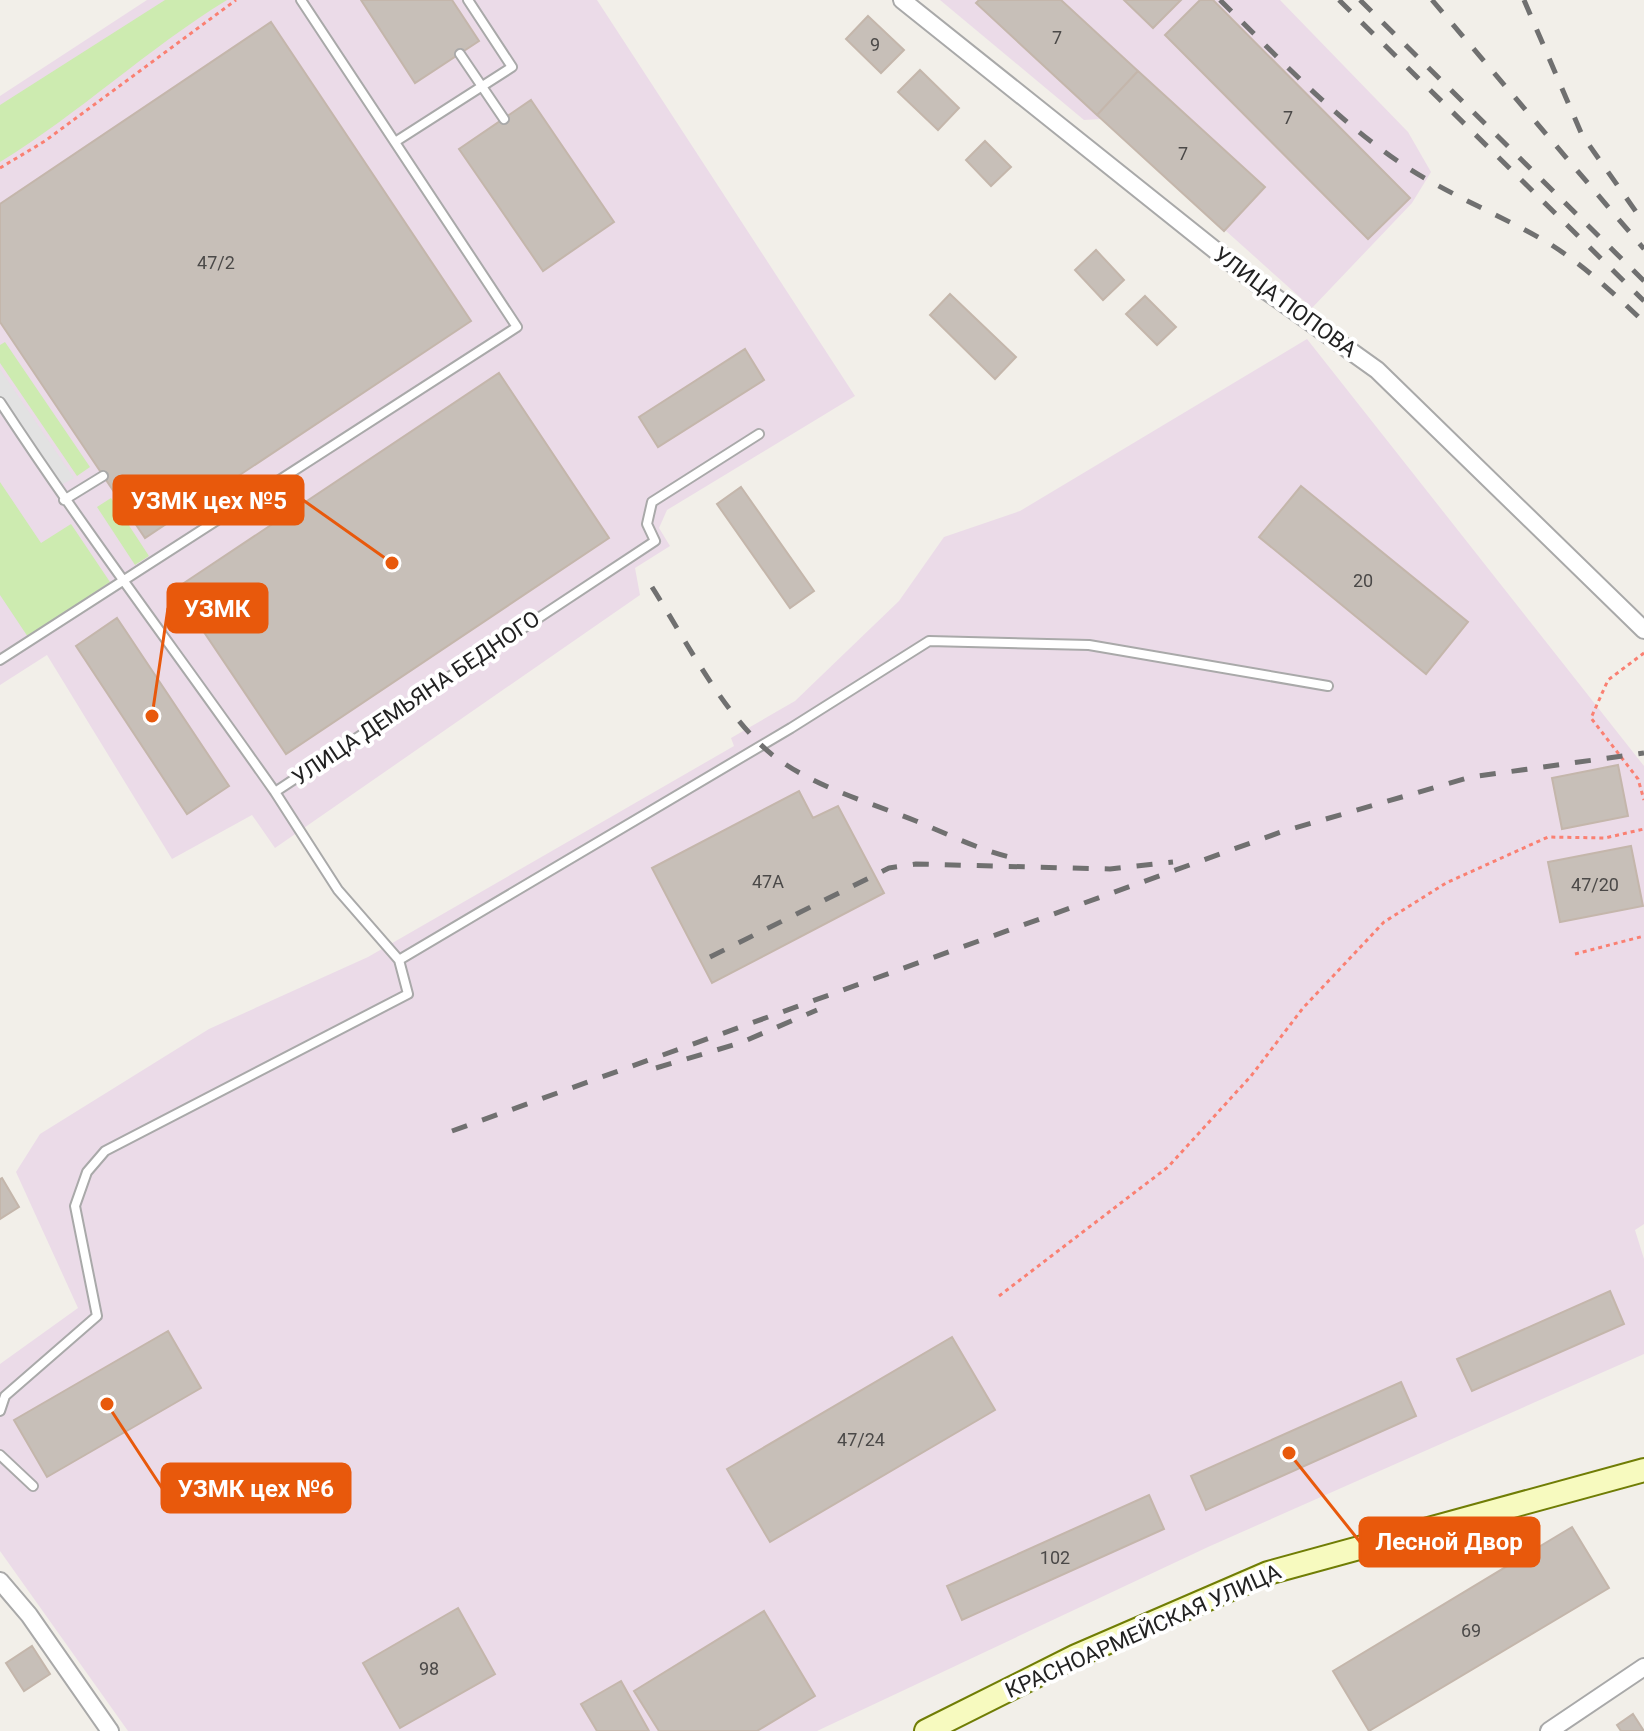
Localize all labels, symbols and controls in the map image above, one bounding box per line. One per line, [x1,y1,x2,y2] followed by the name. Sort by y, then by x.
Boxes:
[1052,27,1062,48] house number: 7
[870,34,880,55] house number: 9
[1283,107,1293,128] house number: 7
[1178,143,1188,164] house number: 7
[1209,242,1362,363] street label: УЛИЦА ПОПОВА
[197,252,235,273] house number: 47/2
[114,476,303,524] callout: УЗМК цех №5
[131,487,287,515] text: УЗМК цех №5
[1353,570,1373,591] house number: 20
[168,584,267,632] callout: УЗМК
[184,595,251,623] text: УЗМК
[288,606,544,790] street label: УЛИЦА ДЕМЬЯНА БЕДНОГО
[752,871,784,892] house number: 47А
[1571,874,1619,895] house number: 47/20
[837,1429,885,1450] house number: 47/24
[162,1464,350,1512] callout: УЗМК цех №6
[178,1475,334,1503] text: УЗМК цех №6
[1360,1518,1539,1566] callout: Лесной Двор
[1375,1528,1523,1556] text: Лесной Двор
[1040,1547,1070,1568] house number: 102
[1001,1559,1285,1703] street label: КРАСНОАРМЕЙСКАЯ УЛИЦА
[1461,1620,1481,1641] house number: 69
[419,1658,439,1679] house number: 98

